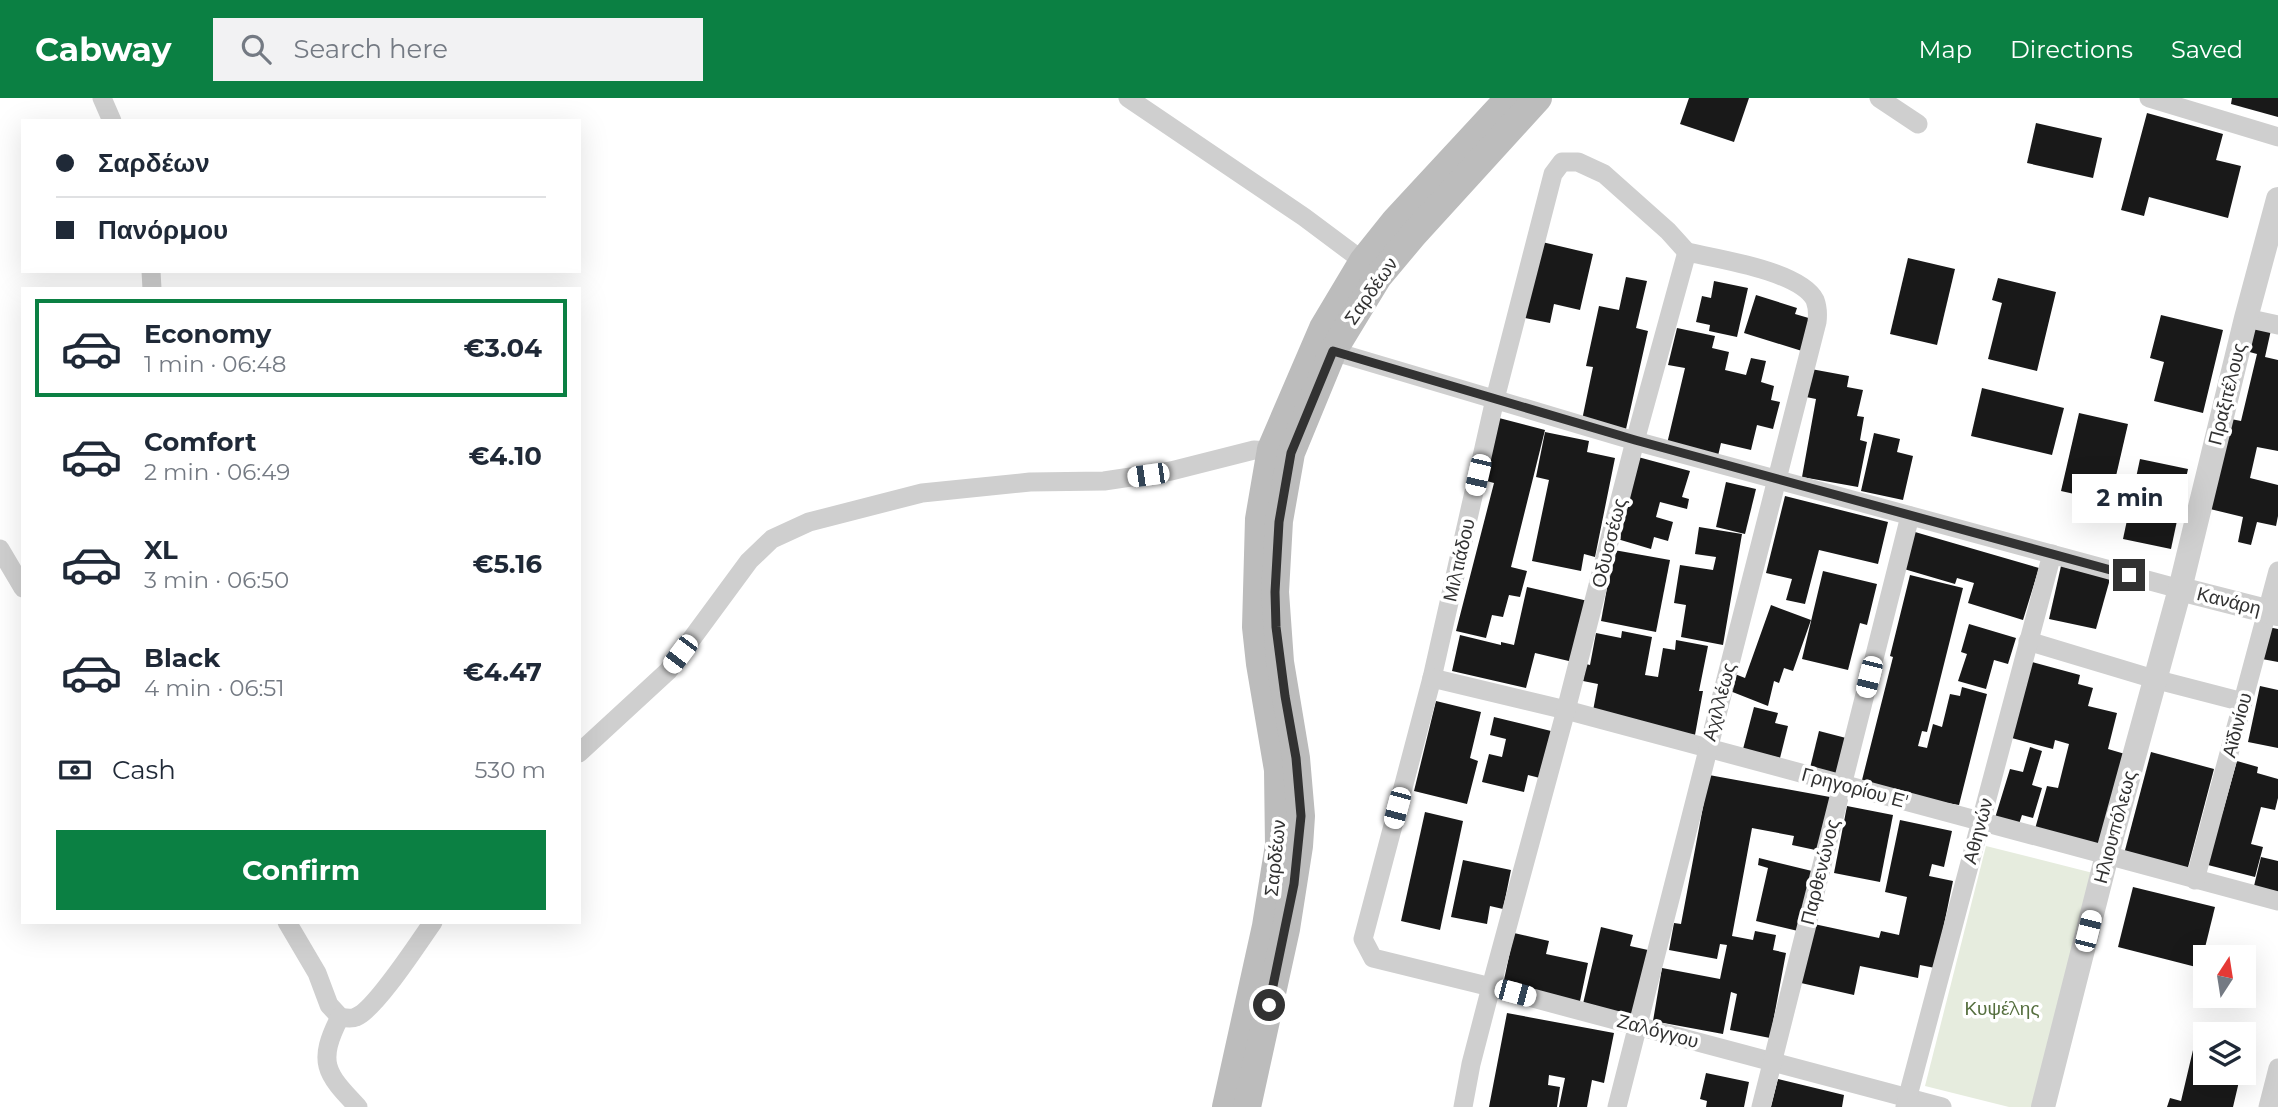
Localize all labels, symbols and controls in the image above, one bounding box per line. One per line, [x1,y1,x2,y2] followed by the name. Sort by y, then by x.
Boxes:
[213,18,703,81] search box
[35,29,171,69] text: Cabway
[237,30,275,68] icon: search
[293,33,448,65] text: Search here
[1919,35,1972,64] text: Map
[2010,35,2133,64] text: Directions
[2171,35,2243,64] text: Saved
[98,147,210,179] text: Σαρδέων
[98,214,228,246] text: Πανόρμου
[1340,253,1402,329] street label: Σαρδέων
[60,317,123,380] icon: car
[144,318,271,350] text: Economy
[463,332,542,364] text: €3.04
[2203,340,2251,448] street label: Πραξιτέλους
[144,350,287,378] text: 1 min · 06:48
[60,425,123,488] icon: car
[144,426,256,458] text: Comfort
[469,440,542,472] text: €4.10
[1464,452,1493,498] car
[144,458,290,486] text: 2 min · 06:49
[1126,462,1171,488] car
[2071,474,2187,522] callout: 2 min
[2096,484,2164,512] text: 2 min
[1587,496,1631,590] street label: Οδυσσέως
[1438,516,1480,604] street label: Μιλτιάδου
[60,533,123,596] icon: car
[144,534,178,566] text: XL
[473,548,542,580] text: €5.16
[2113,559,2145,591] route end
[144,566,289,594] text: 3 min · 06:50
[2195,582,2263,620] street label: Κανάρη
[659,631,702,677] car
[60,641,123,704] icon: car
[144,642,220,674] text: Black
[1854,654,1885,700] car
[463,656,542,688] text: €4.47
[1698,660,1740,744] street label: Αχιλλέως
[144,674,285,702] text: 4 min · 06:51
[2217,690,2257,760] street label: Αϊδινίου
[56,751,94,789] icon: cash
[112,754,176,786] text: Cash
[474,756,546,784] text: 530 m
[1799,763,1911,813] street label: Γρηγορίου Ε'
[2089,768,2141,886] street label: Ηλιουπόλεως
[1382,785,1413,831] car
[1958,795,1998,867] street label: Αθηνών
[1796,817,1844,927] street label: Παρθενώνος
[1260,819,1290,897] street label: Σαρδέων
[56,830,546,910] button: Confirm
[2073,908,2104,954] car
[2193,945,2256,1008] north arrow
[2193,945,2256,1085] map controls
[1492,977,1539,1009] car
[1253,989,1285,1021] route start
[1964,997,2040,1020] park label: Κυψέλης
[1615,1009,1701,1053] street label: Ζαλόγγου
[2193,1022,2256,1085] button: layers

